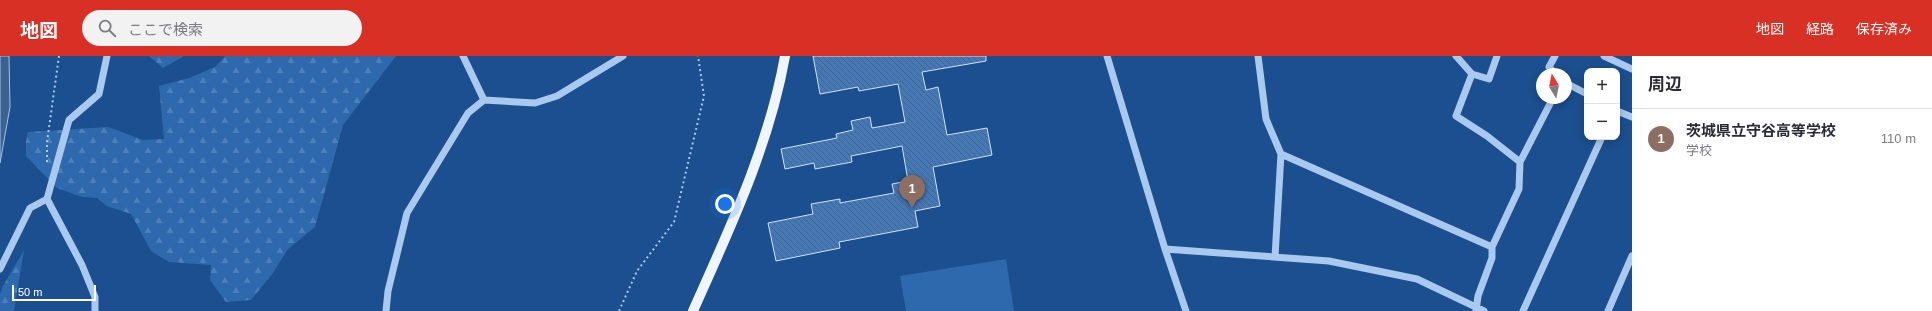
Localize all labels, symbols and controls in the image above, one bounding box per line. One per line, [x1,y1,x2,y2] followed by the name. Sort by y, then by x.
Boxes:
[82,10,362,46] search box
[96,17,118,39] icon: search
[20,20,58,41] text: 地図
[128,21,203,38] text: ここで検索
[1756,21,1784,37] text: 地図
[1806,21,1834,37] text: 経路
[1856,21,1912,37] text: 保存済み
[1536,68,1572,104] north arrow
[1584,68,1620,140] map controls
[1584,68,1620,104] button: +
[1648,75,1682,94] text: 周辺
[1584,104,1620,140] button: −
[1686,122,1836,139] text: 茨城県立守谷高等学校
[1657,131,1665,146] text: 1
[1881,131,1916,146] text: 110 m
[1686,143,1712,158] text: 学校
[899,175,925,208] pin: 1
[715,194,735,214] your location
[12,283,96,302] scale bar
[18,286,42,298] text: 50 m

